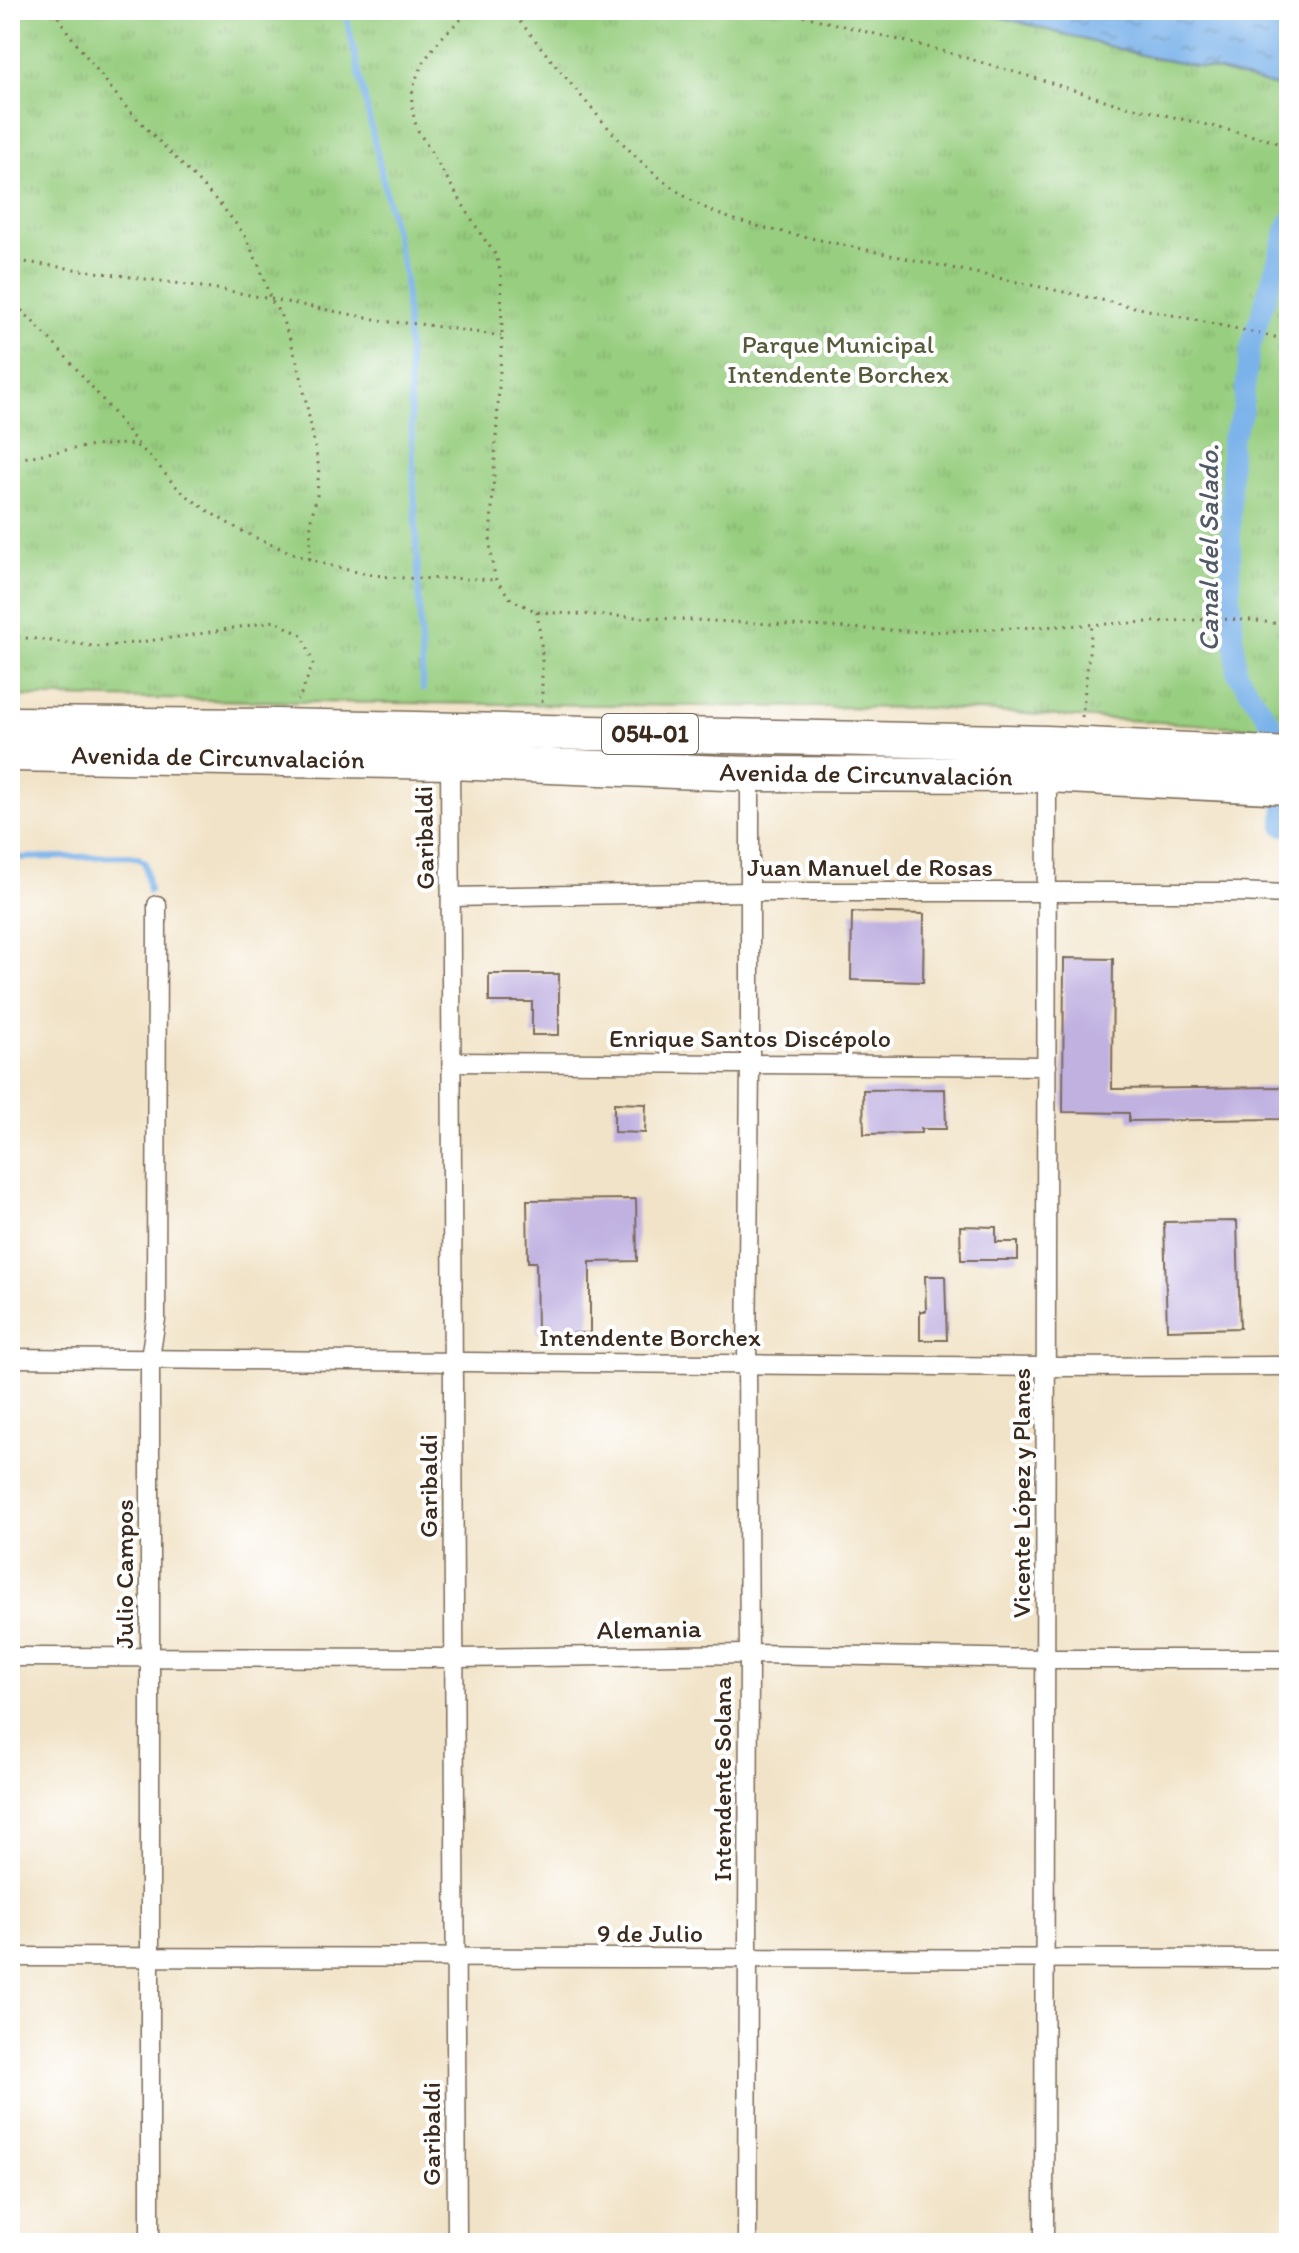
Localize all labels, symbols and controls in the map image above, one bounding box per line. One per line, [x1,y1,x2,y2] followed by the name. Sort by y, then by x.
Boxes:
[727,328,949,390] park label: Parque Municipal Intendente Borchex
[1191,444,1225,652] water label: Canal del Salado.
[602,714,698,754] road number: 054-01
[71,738,365,776] street label: Avenida de Circunvalación
[719,755,1013,793] street label: Avenida de Circunvalación
[407,786,441,890] street label: Garibaldi
[747,851,993,883] street label: Juan Manuel de Rosas
[609,1022,891,1054] street label: Enrique Santos Discépolo
[539,1321,761,1353] street label: Intendente Borchex
[1005,1368,1037,1618] street label: Vicente López y Planes
[412,1434,444,1538] street label: Garibaldi
[108,1499,140,1649] street label: Julio Campos
[596,1612,702,1646] street label: Alemania
[706,1676,738,1882] street label: Intendente Solana
[597,1917,703,1949] street label: 9 de Julio
[415,2082,447,2186] street label: Garibaldi

